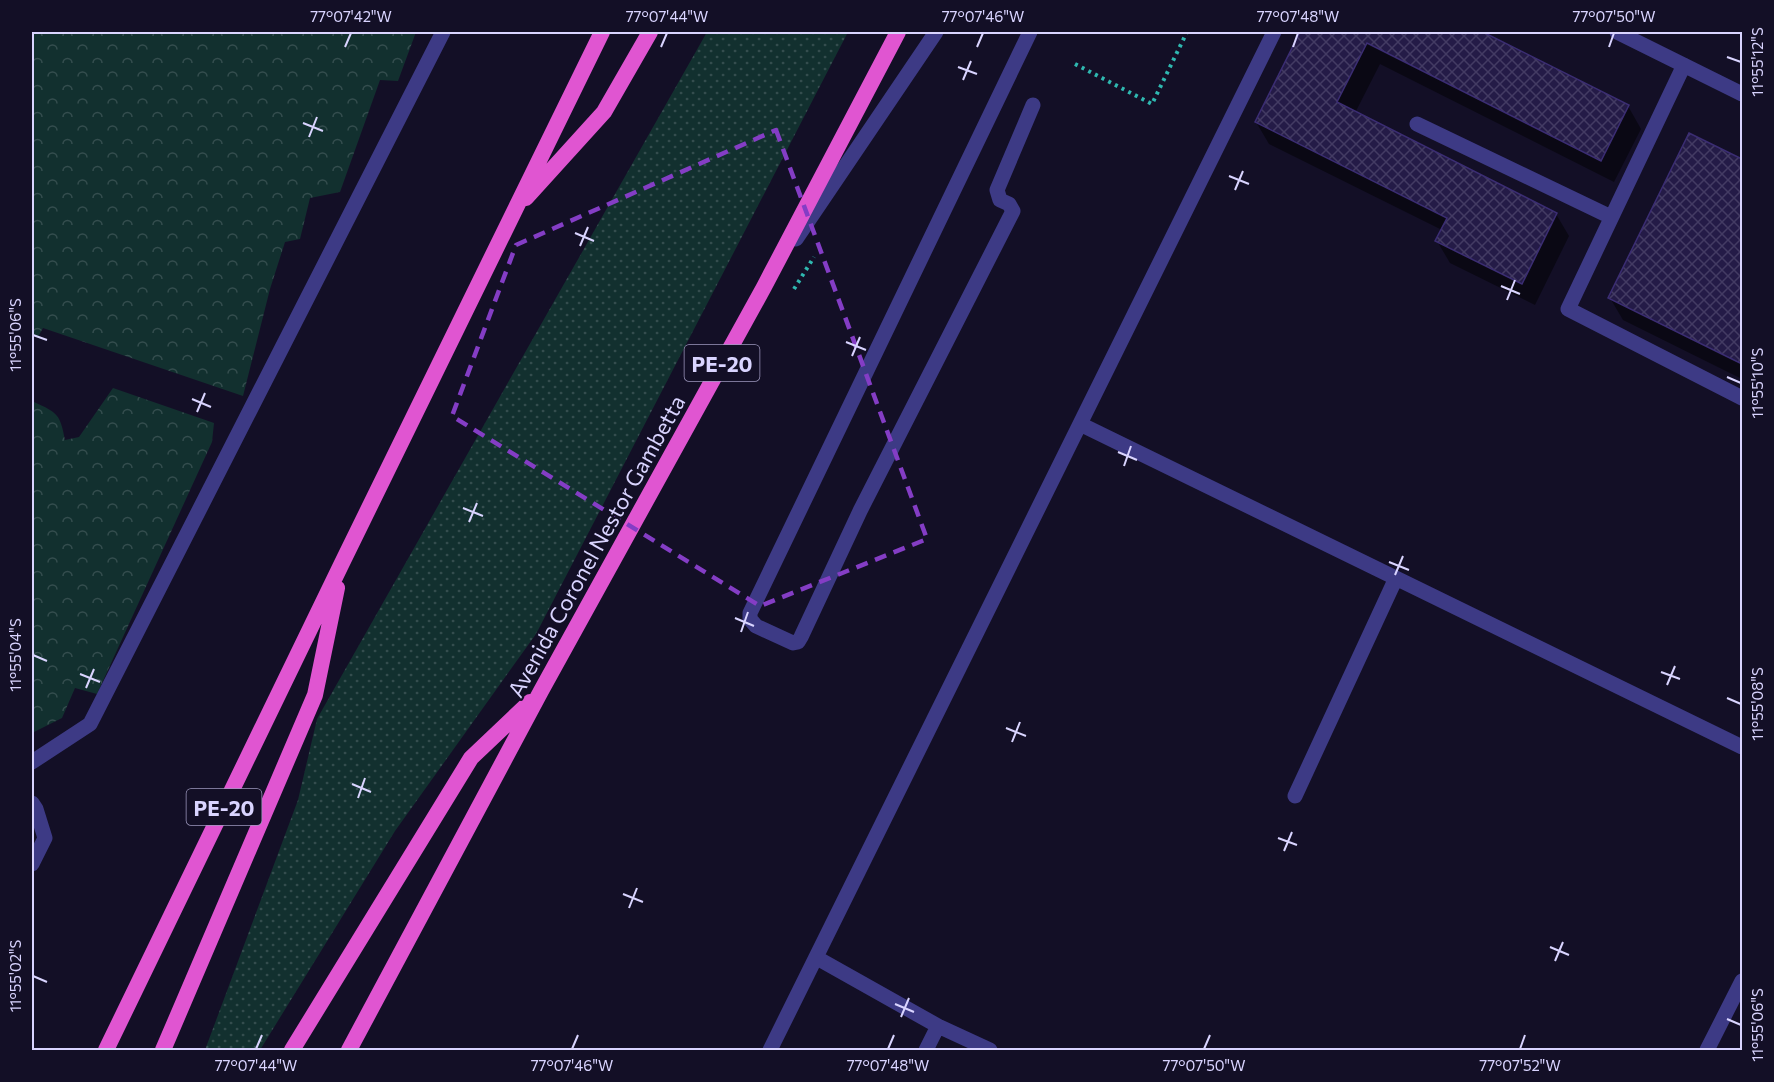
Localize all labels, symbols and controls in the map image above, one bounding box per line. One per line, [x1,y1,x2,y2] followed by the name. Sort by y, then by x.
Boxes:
[310,7,392,25] text: 77°07'42"W
[626,7,708,25] text: 77°07'44"W
[942,7,1024,25] text: 77°07'46"W
[1257,7,1339,25] text: 77°07'48"W
[1573,7,1655,25] text: 77°07'50"W
[1748,27,1766,97] text: 11°55'12"S
[6,298,24,372] text: 11°55'06"S
[684,345,760,381] road number: PE-20
[1748,347,1766,418] text: 11°55'10"S
[501,390,691,702] street label: Avenida Coronel Nestor Gambetta
[6,618,24,692] text: 11°55'04"S
[1748,667,1766,741] text: 11°55'08"S
[186,789,262,825] road number: PE-20
[6,939,24,1012] text: 11°55'02"S
[1748,988,1766,1062] text: 11°55'06"S
[215,1056,297,1074] text: 77°07'44"W
[531,1056,613,1074] text: 77°07'46"W
[847,1056,929,1074] text: 77°07'48"W
[1163,1056,1245,1074] text: 77°07'50"W
[1479,1056,1561,1074] text: 77°07'52"W

